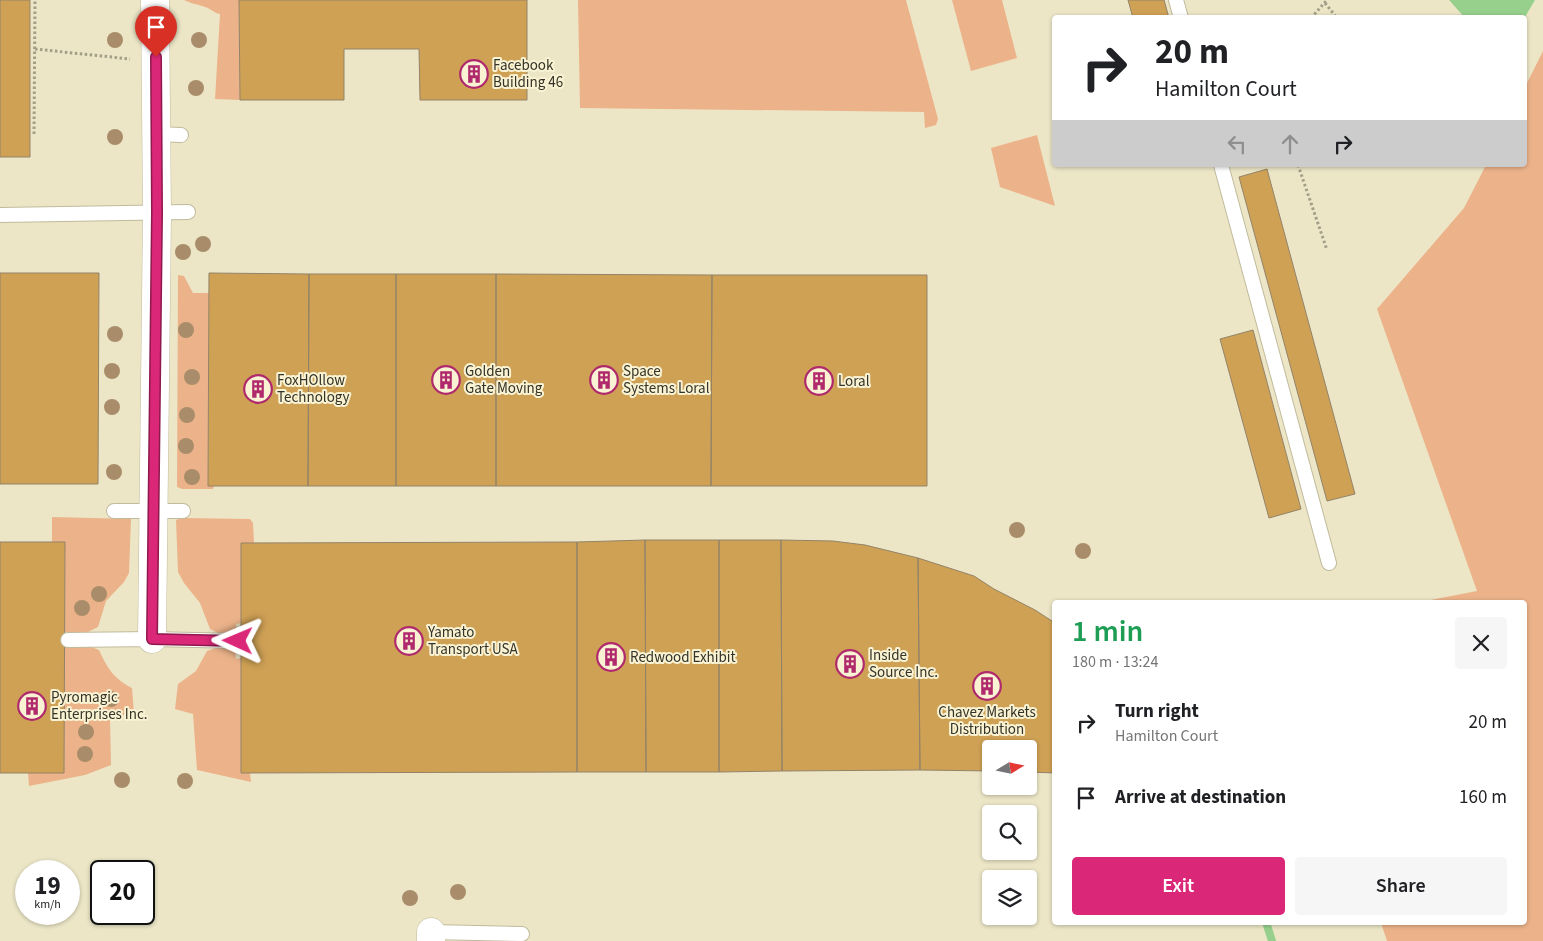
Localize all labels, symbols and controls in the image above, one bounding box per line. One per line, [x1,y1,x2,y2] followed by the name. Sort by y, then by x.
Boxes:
[135,6,177,57] pin
[142,13,170,41] icon: arrive
[1155,27,1229,77] text: 20 m
[1072,35,1137,100] icon: right
[493,55,563,93] place label: Facebook Building 46
[459,59,489,89] building icon: Facebook Building 46
[1155,73,1297,105] text: Hamilton Court
[1223,130,1251,158] icon: left
[1276,130,1304,158] icon: ahead
[1329,130,1357,158] icon: right
[465,361,543,399] place label: Golden Gate Moving
[623,361,710,399] place label: Space Systems Loral
[431,365,461,395] building icon: Golden Gate Moving
[589,365,619,395] building icon: Space Systems Loral
[804,366,834,396] building icon: Loral
[277,370,350,408] place label: FoxHOllow Technology
[838,371,870,392] place label: Loral
[243,374,273,404] building icon: FoxHOllow Technology
[1072,610,1143,653] text: 1 min
[211,614,263,666] position arrow
[1455,617,1507,669] button: close
[427,622,519,660] place label: Yamato Transport USA
[394,626,424,656] building icon: Yamato Transport USA
[596,642,626,672] building icon: Redwood Exhibit
[869,645,938,683] place label: Inside Source Inc.
[630,647,736,668] place label: Redwood Exhibit
[835,649,865,679] building icon: Inside Source Inc.
[1072,651,1159,673] text: 180 m · 13:24
[972,671,1002,701] building icon: Chavez Markets Distribution
[51,687,148,725] place label: Pyromagic Enterprises Inc.
[17,691,47,721] building icon: Pyromagic Enterprises Inc.
[1115,698,1199,725] text: Turn right
[938,702,1036,740] place label: Chavez Markets Distribution
[1072,709,1100,737] icon: right
[1469,709,1507,736] text: 20 m
[1115,725,1218,747] text: Hamilton Court
[982,740,1038,795] north arrow
[982,740,1037,925] map controls
[1072,784,1100,812] icon: arrive
[1115,784,1286,811] text: Arrive at destination
[1459,784,1507,811] text: 160 m
[982,805,1037,860] button: search
[1072,857,1285,915] button: Exit
[1295,857,1507,915] button: Share
[90,860,155,925] speed limit sign: 20
[34,868,61,904] text: 19
[982,870,1037,925] button: layers
[34,896,61,913] text: km/h

